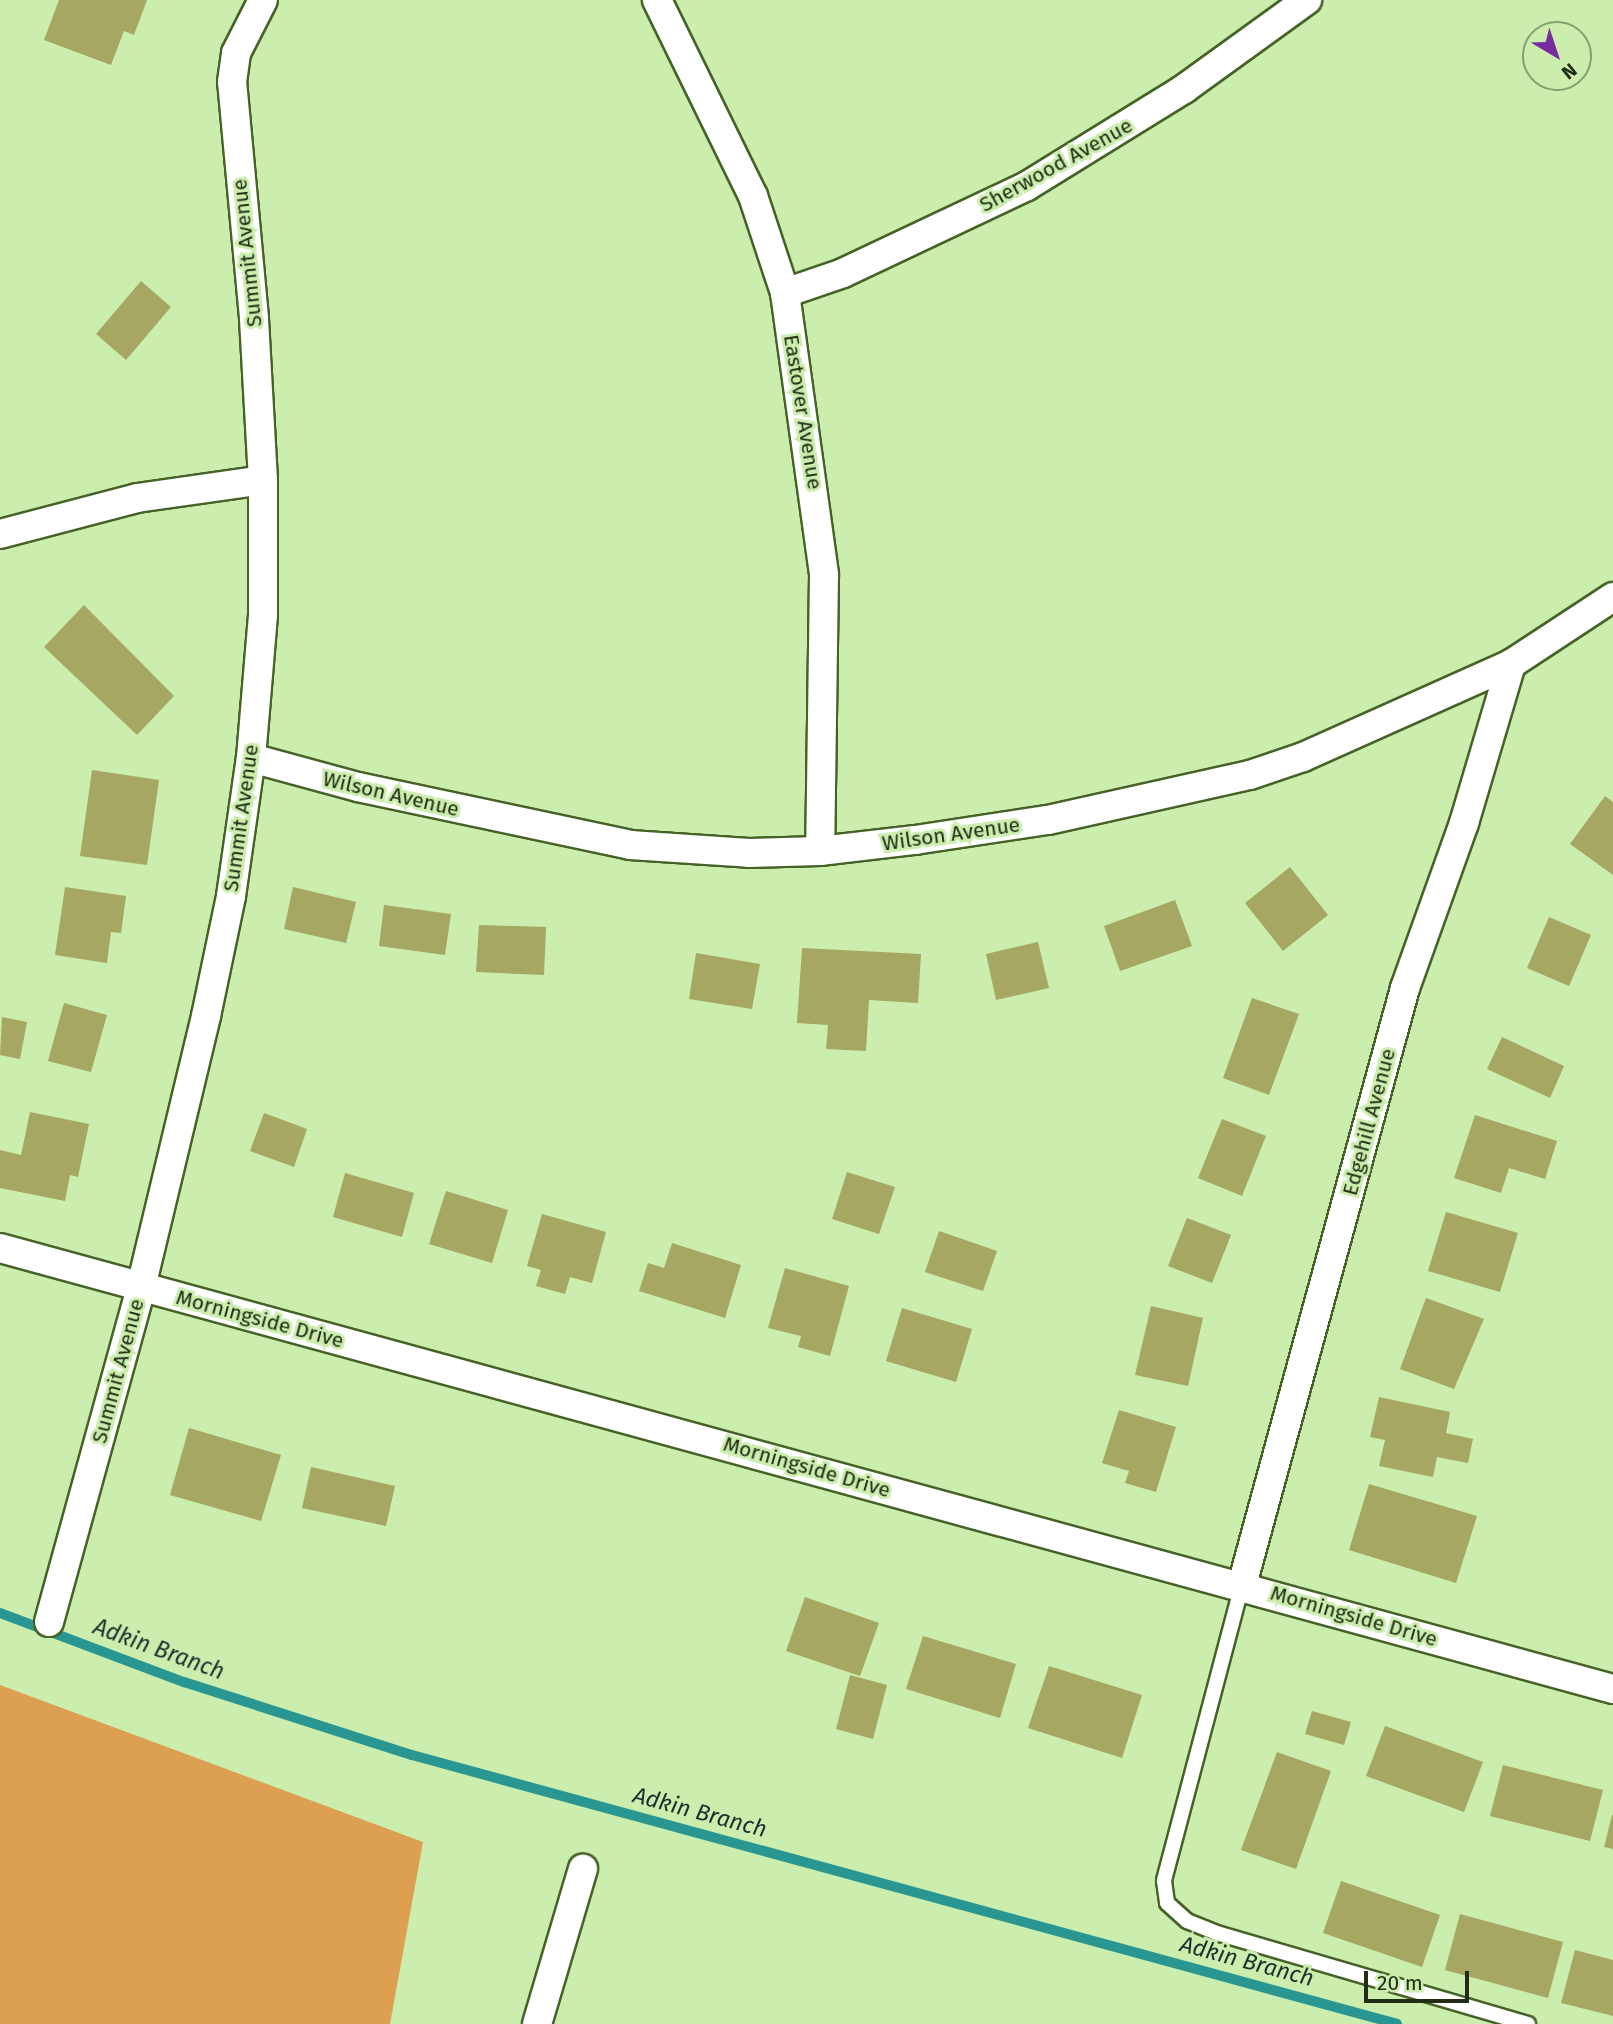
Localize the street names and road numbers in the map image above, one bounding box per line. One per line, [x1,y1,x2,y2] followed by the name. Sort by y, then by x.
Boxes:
[975,113,1137,217] street label: Sherwood Avenue
[227,178,267,328] street label: Summit Avenue
[778,333,828,491] street label: Eastover Avenue
[218,743,264,893] street label: Summit Avenue
[320,766,462,822] street label: Wilson Avenue
[880,812,1022,856] street label: Wilson Avenue
[1337,1046,1401,1198] street label: Edgehill Avenue
[173,1284,347,1354] street label: Morningside Drive
[87,1296,149,1446] street label: Summit Avenue
[721,1431,893,1503] street label: Morningside Drive
[1268,1580,1440,1652] street label: Morningside Drive

